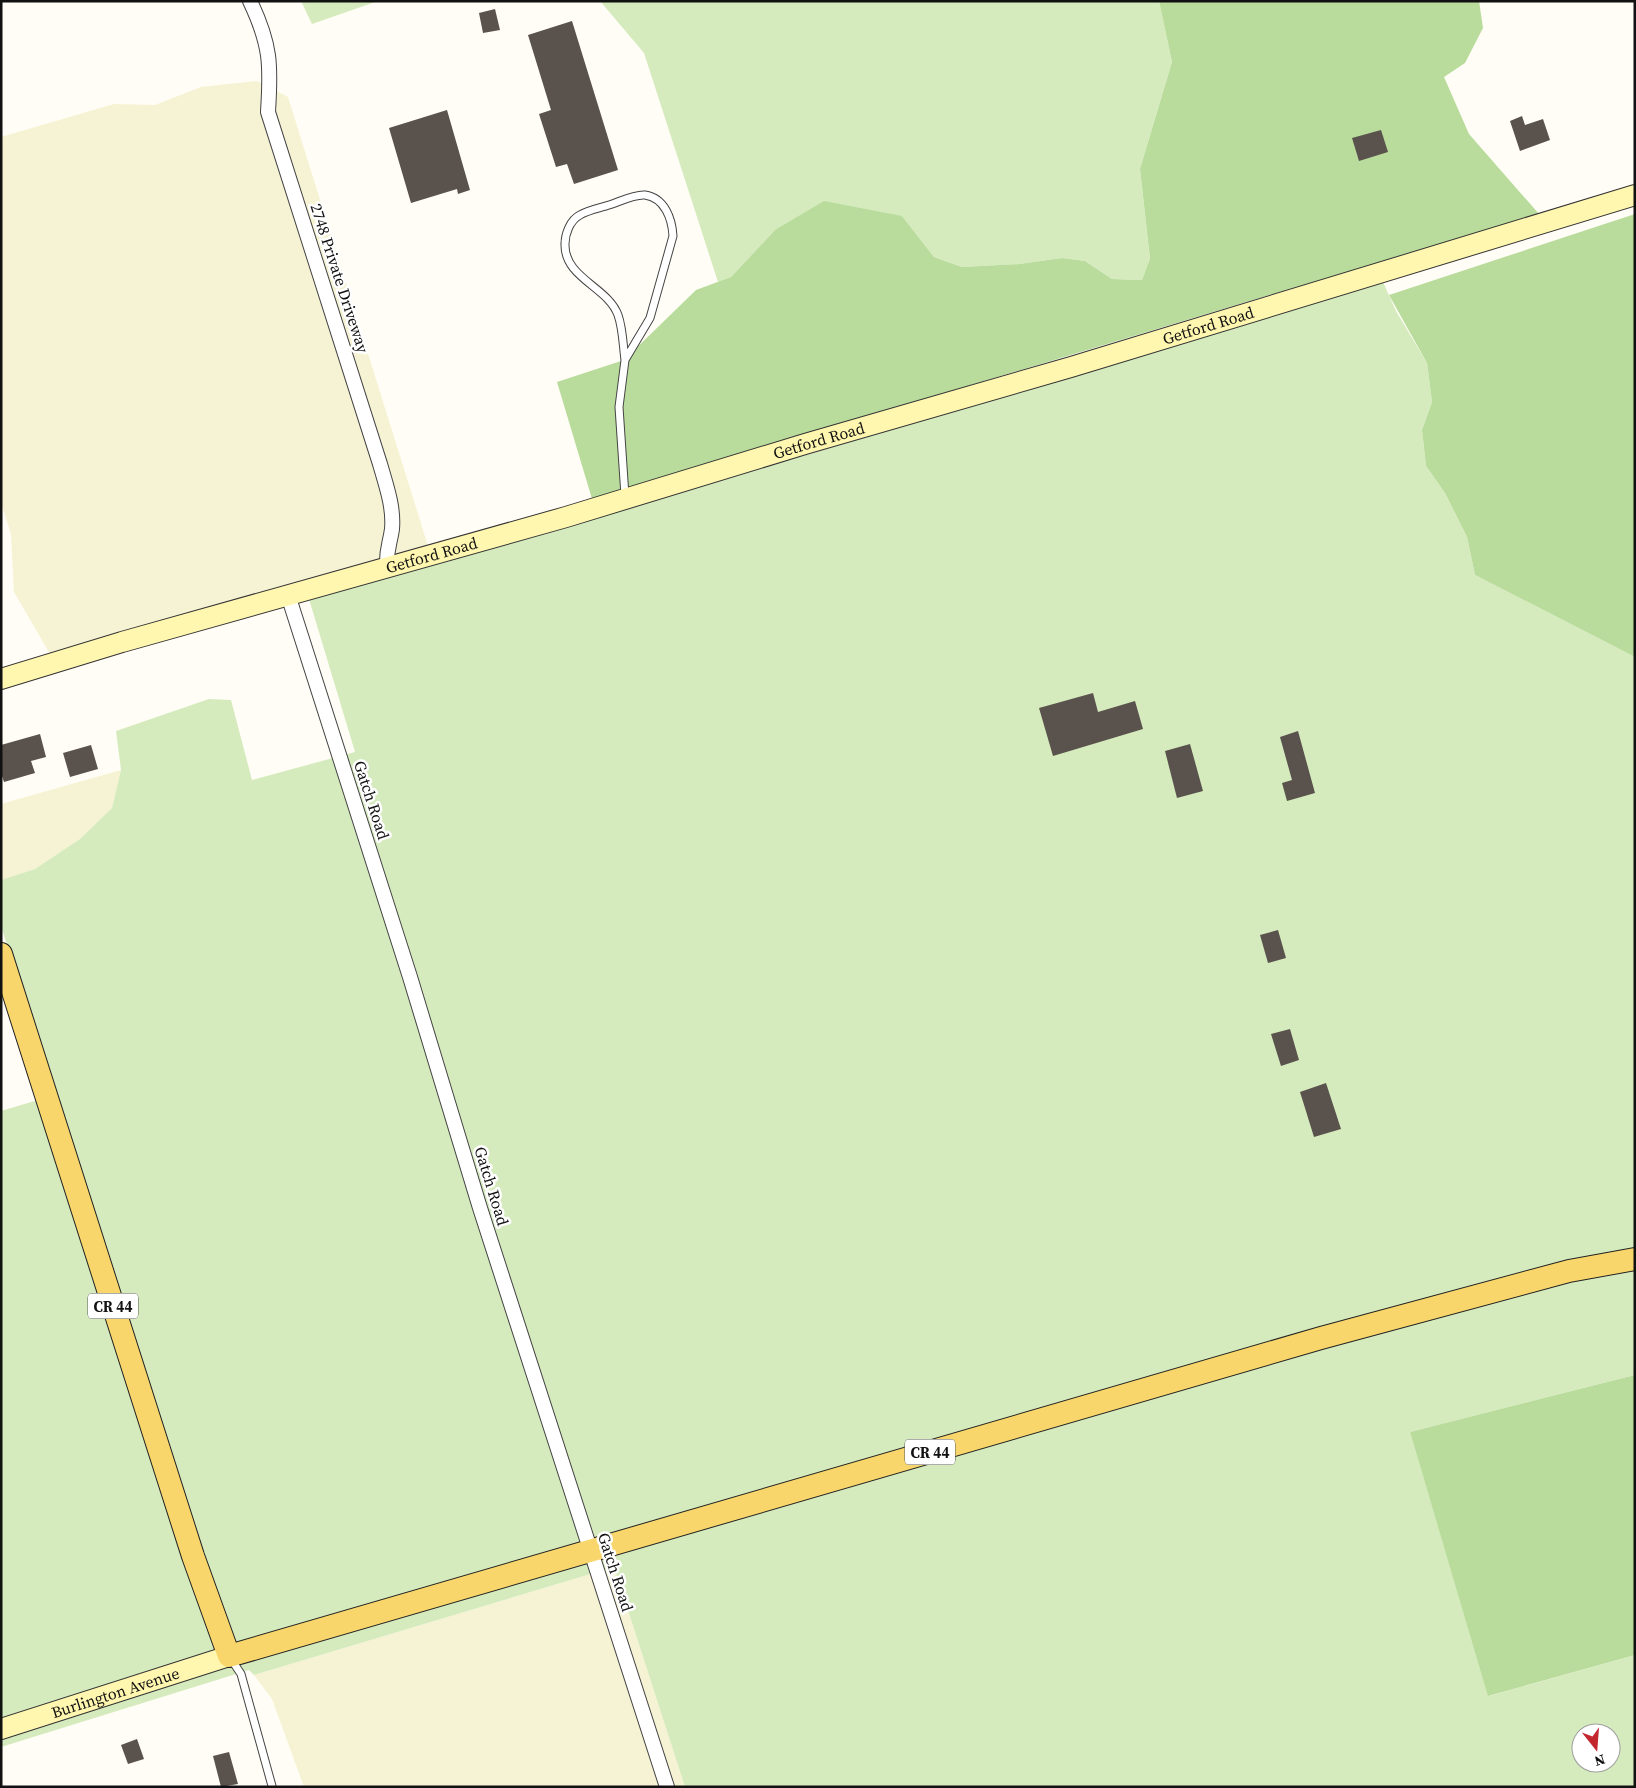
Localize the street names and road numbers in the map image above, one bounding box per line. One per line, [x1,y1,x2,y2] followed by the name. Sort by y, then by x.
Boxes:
[305,200,375,356] street label: 2748 Private Driveway
[1160,301,1256,349] street label: Getford Road
[770,416,867,464] street label: Getford Road
[383,532,480,578] street label: Getford Road
[349,758,395,842] street label: Gatch Road
[470,1144,514,1228] street label: Gatch Road
[88,1294,138,1318] road number: CR 44
[905,1440,955,1464] road number: CR 44
[593,1530,639,1614] street label: Gatch Road
[48,1662,182,1723] street label: Burlington Avenue

